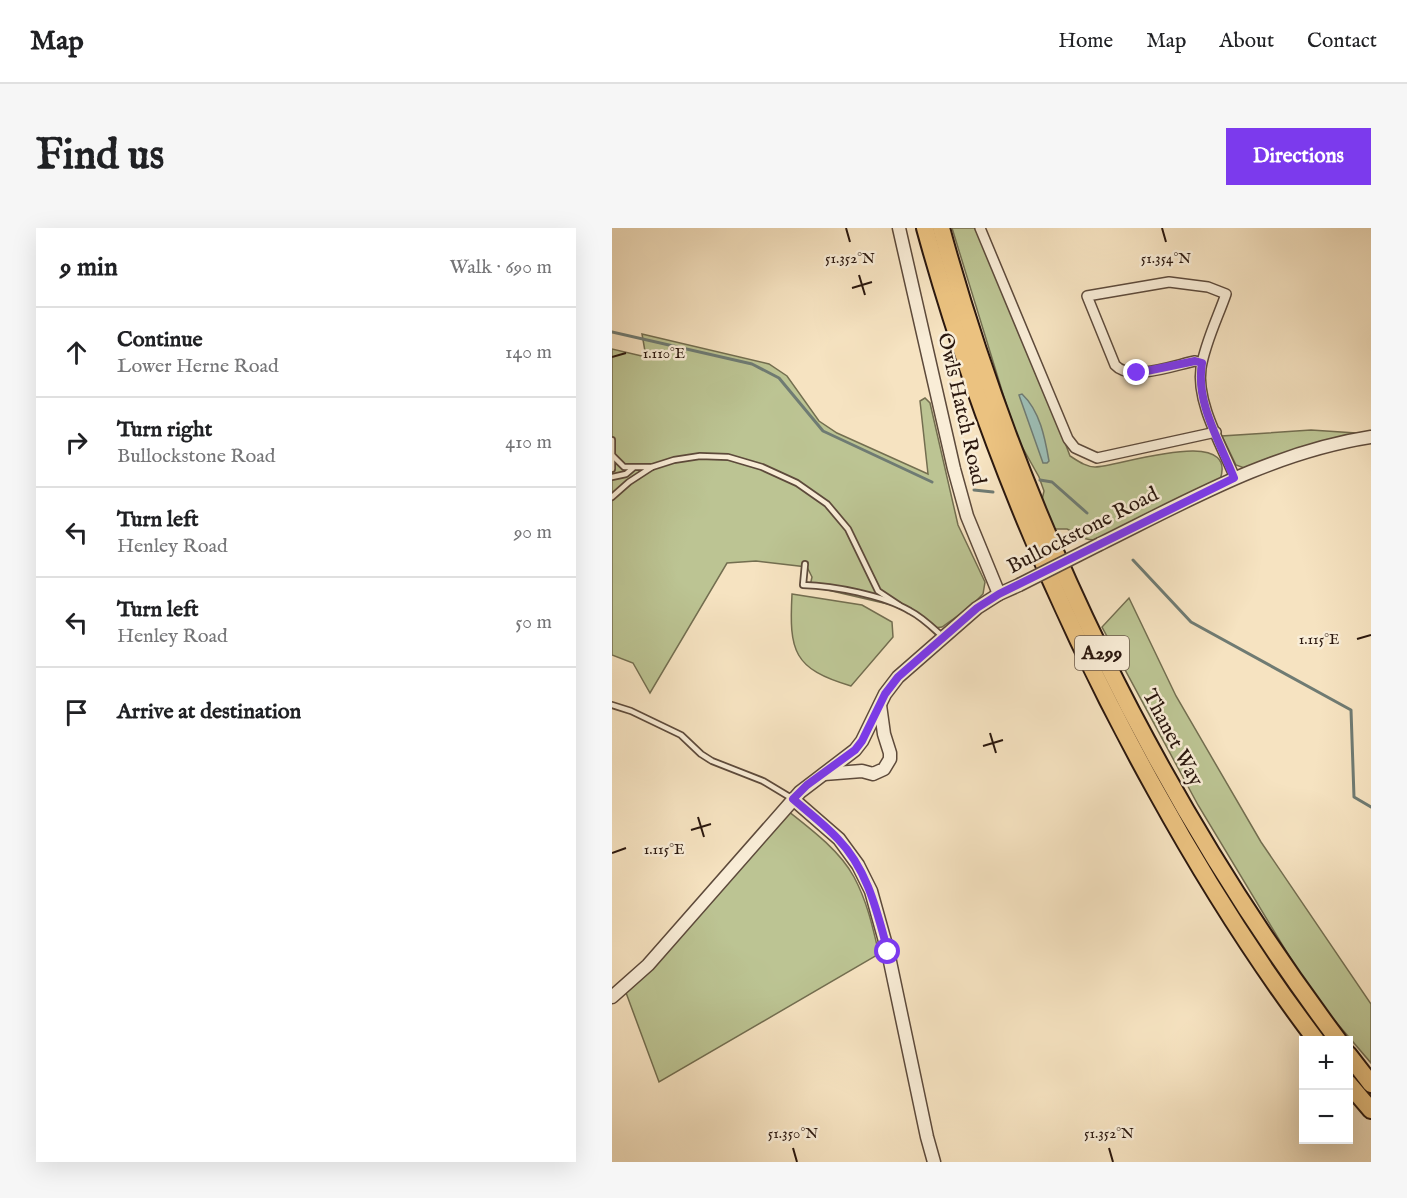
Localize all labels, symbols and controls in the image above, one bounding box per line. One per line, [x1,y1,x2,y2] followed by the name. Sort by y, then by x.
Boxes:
[30,24,84,59] text: Map
[1058,28,1113,55] text: Home
[1146,28,1186,55] text: Map
[1219,28,1274,55] text: About
[1307,28,1377,55] text: Contact
[1226,128,1371,185] button: Directions
[36,130,164,183] text: Find us
[825,249,875,268] text: 51.352°N
[1141,249,1191,268] text: 51.354°N
[60,251,118,284] text: 9 min
[449,255,552,280] text: Walk · 690 m
[117,326,203,354] text: Continue
[930,330,992,489] street label: Owls Hatch Road
[60,336,93,369] icon: ahead
[505,340,552,365] text: 140 m
[643,344,685,363] text: 1.110°E
[117,354,279,379] text: Lower Herne Road
[1123,359,1149,385] route end
[117,416,212,444] text: Turn right
[60,426,93,459] icon: right
[505,430,552,455] text: 410 m
[117,444,275,469] text: Bullockstone Road
[1003,481,1164,581] street label: Bullockstone Road
[117,506,199,534] text: Turn left
[60,516,93,549] icon: left
[514,520,552,545] text: 90 m
[117,534,228,559] text: Henley Road
[117,596,199,624] text: Turn left
[60,606,93,639] icon: left
[515,610,552,635] text: 50 m
[117,624,228,649] text: Henley Road
[1299,630,1339,649] text: 1.115°E
[1075,636,1129,670] road number: A299
[1135,685,1209,792] street label: Thanet Way
[60,696,93,729] icon: arrive
[117,698,301,726] text: Arrive at destination
[644,840,684,859] text: 1.115°E
[874,938,900,964] route start
[1299,1036,1353,1144] map controls
[1299,1036,1353,1090] button: +
[1299,1090,1353,1144] button: −
[768,1124,818,1143] text: 51.350°N
[1084,1124,1134,1143] text: 51.352°N

